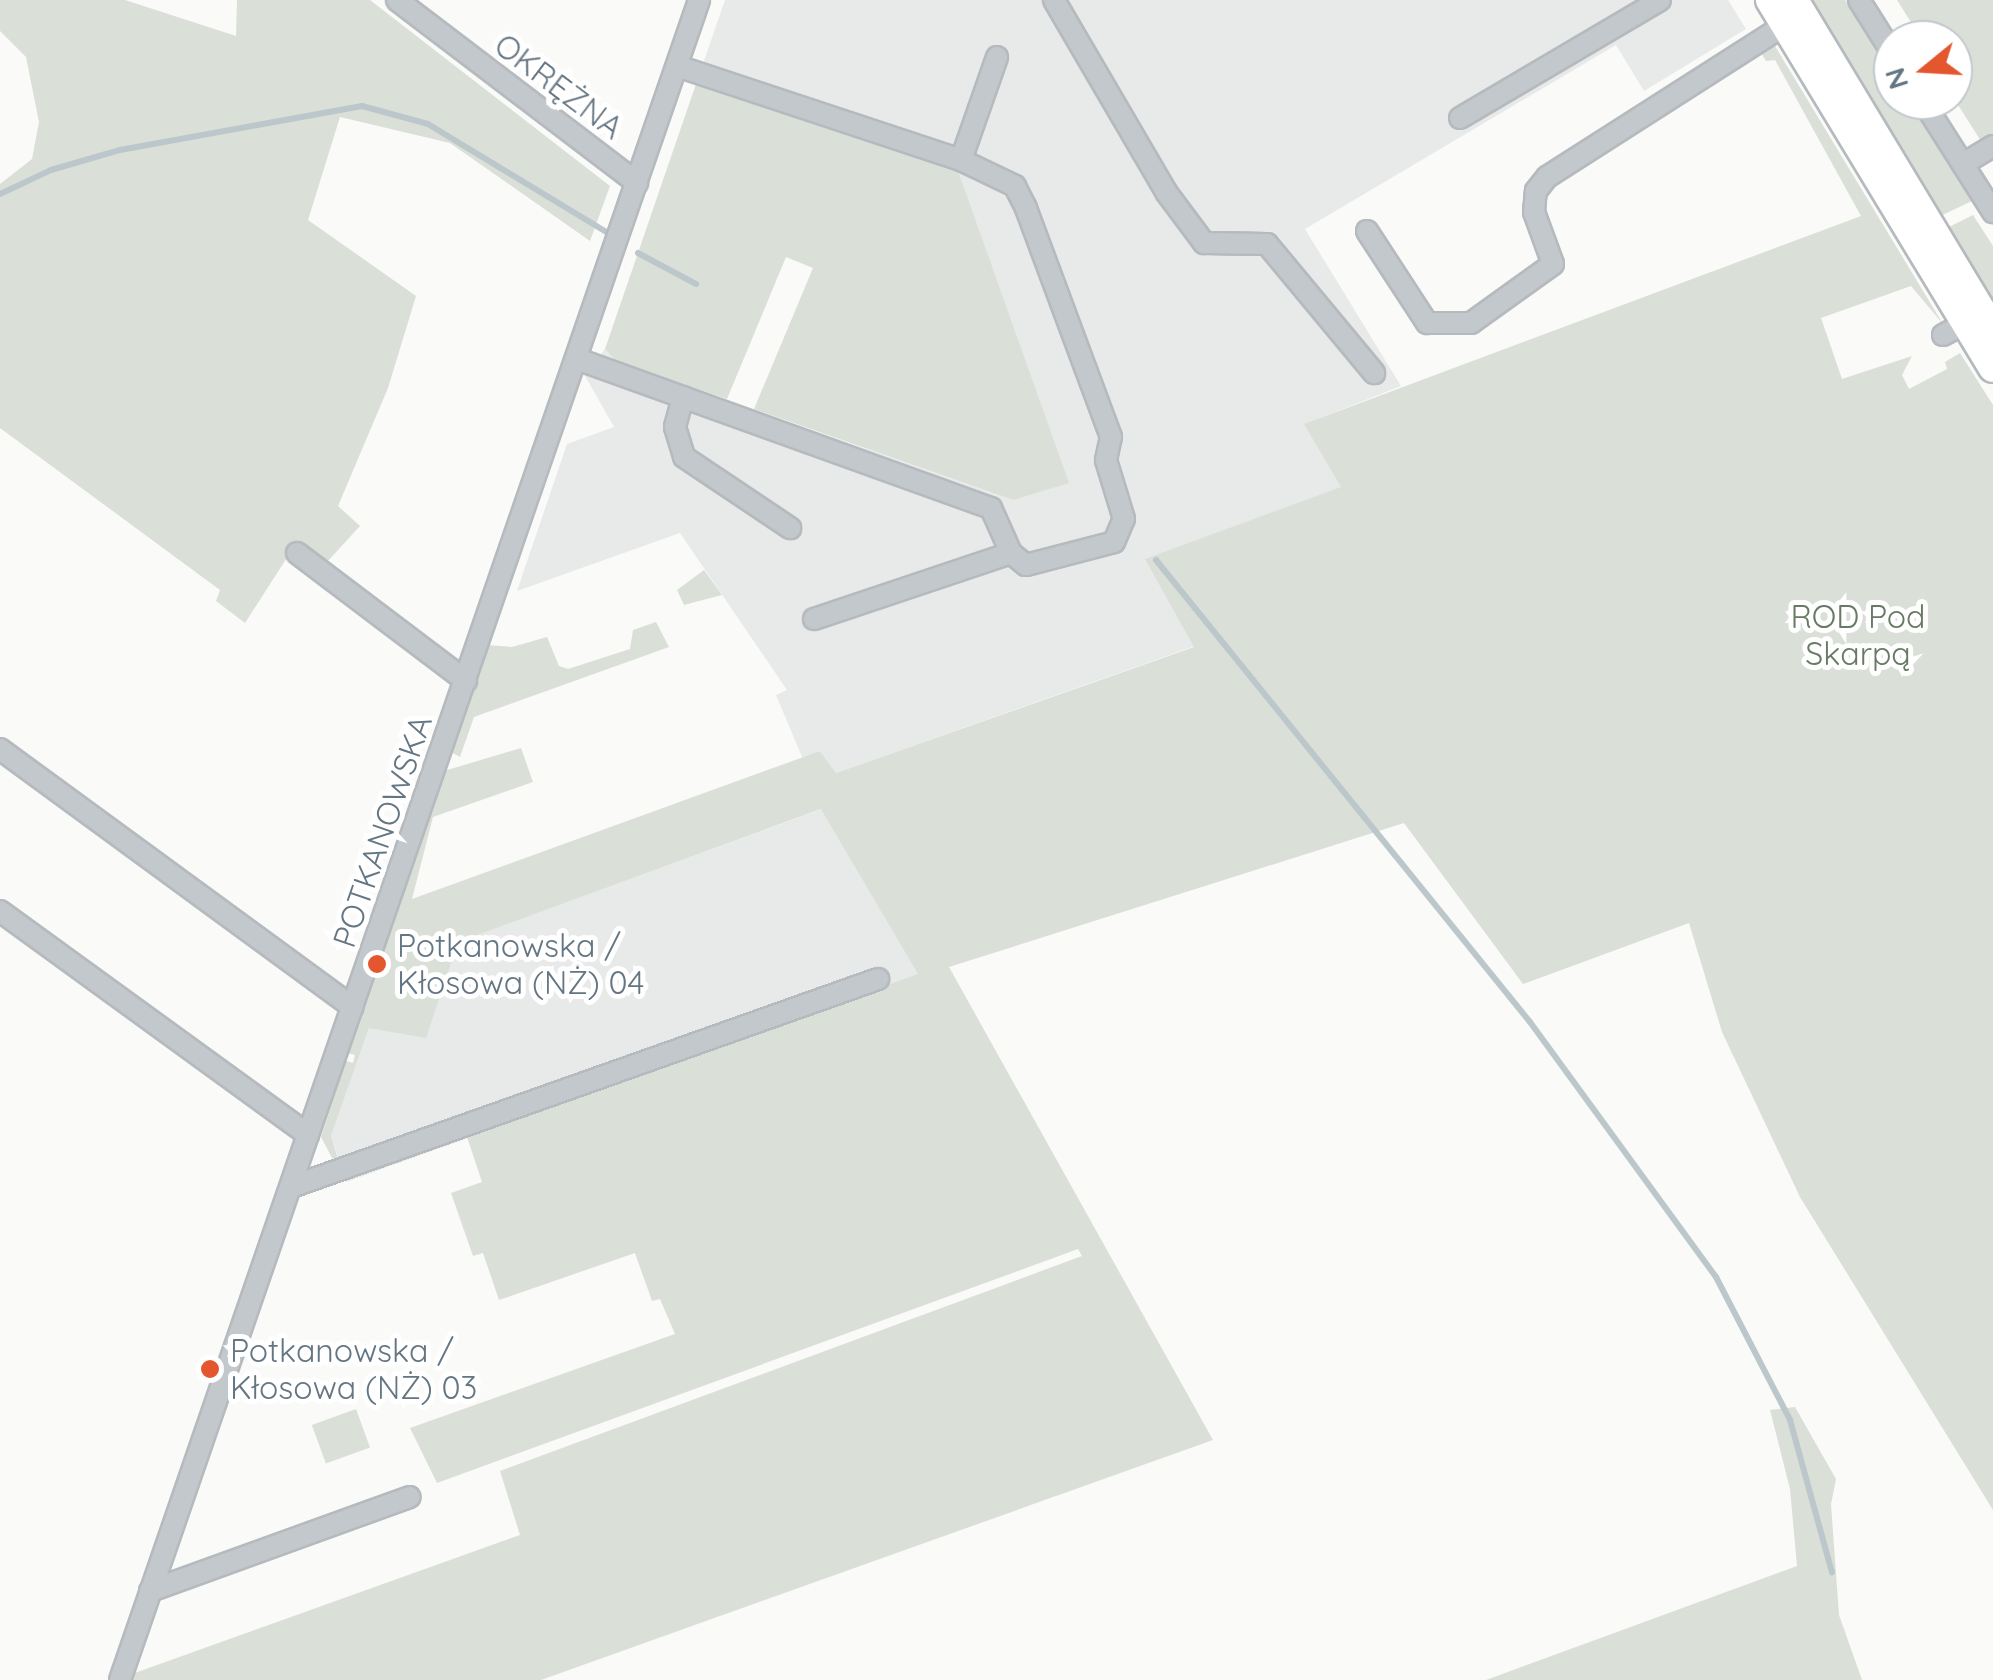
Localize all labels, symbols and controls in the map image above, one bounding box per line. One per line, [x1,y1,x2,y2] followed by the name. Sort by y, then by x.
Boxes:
[1873,20,1973,120] north arrow
[487,25,631,147] street label: OKRĘŻNA
[1876,64,1916,94] text: N
[1791,598,1925,673] park label: ROD Pod Skarpą
[324,710,440,952] street label: POTKANOWSKA
[397,927,644,1002] place label: Potkanowska / Kłosowa (NŻ) 04
[366,953,388,975] marker: Potkanowska / Kłosowa (NŻ) 04
[230,1332,477,1407] place label: Potkanowska / Kłosowa (NŻ) 03
[199,1358,221,1380] marker: Potkanowska / Kłosowa (NŻ) 03

